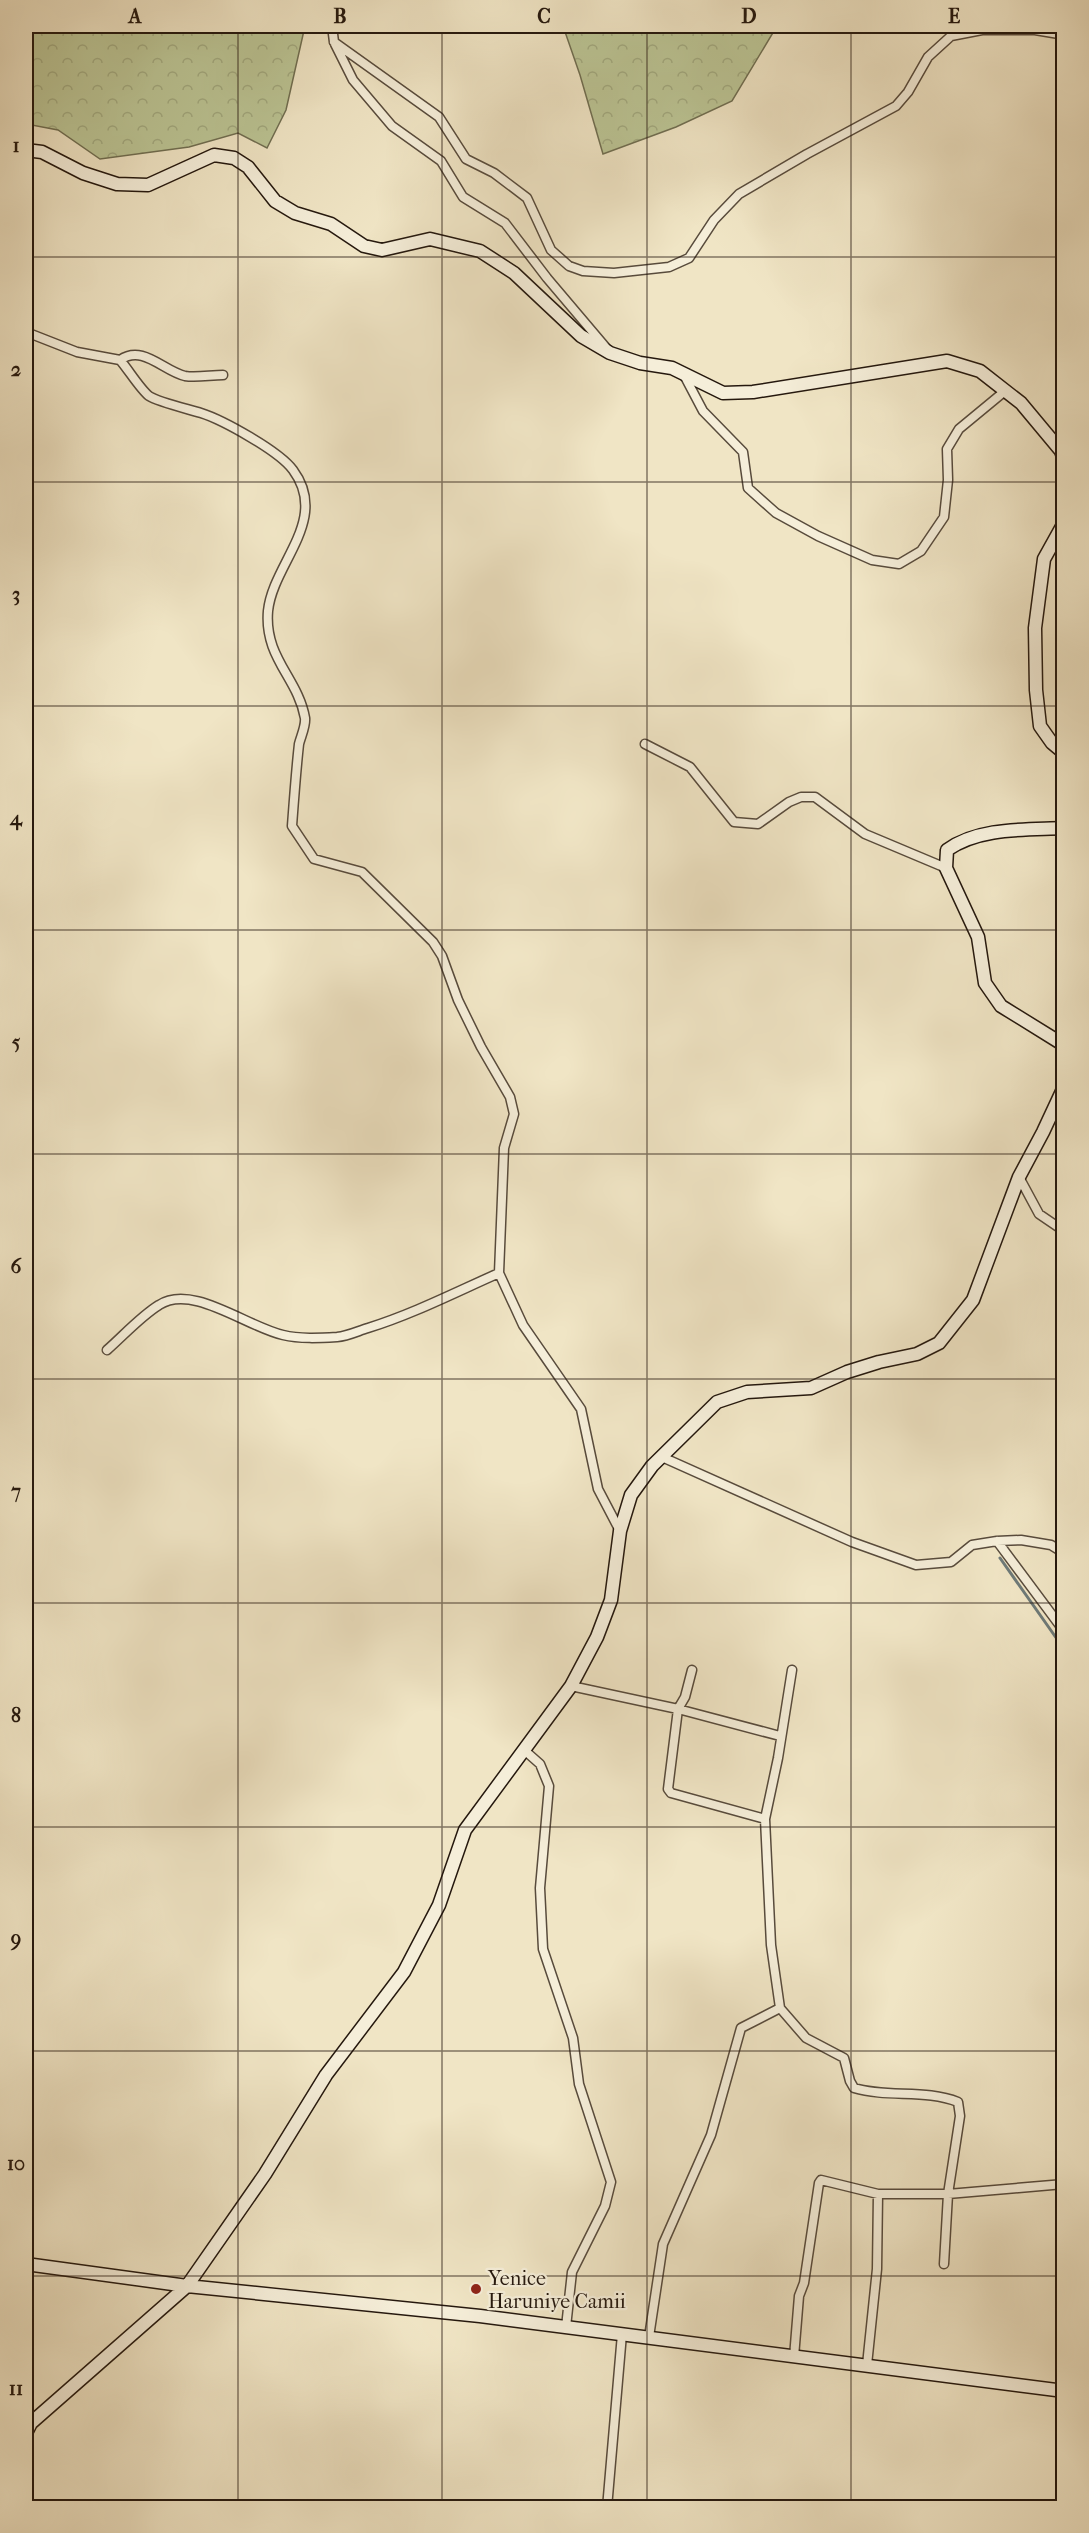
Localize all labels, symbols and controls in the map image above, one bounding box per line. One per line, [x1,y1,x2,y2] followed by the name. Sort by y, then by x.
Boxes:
[127,5,143,28] text: A
[333,5,347,28] text: B
[537,5,551,28] text: C
[741,5,757,28] text: D
[948,5,960,28] text: E
[12,134,20,157] text: 1
[11,358,21,381] text: 2
[12,583,20,606] text: 3
[9,807,23,831] text: 4
[12,1031,21,1054] text: 5
[11,1255,23,1278] text: 6
[10,1480,21,1503] text: 7
[11,1704,21,1727] text: 8
[10,1928,21,1951] text: 9
[7,2152,25,2175] text: 10
[487,2267,626,2313] place label: Yenice Haruniye Camii
[469,2282,483,2296] marker: Yenice Haruniye Camii
[9,2377,23,2400] text: 11

